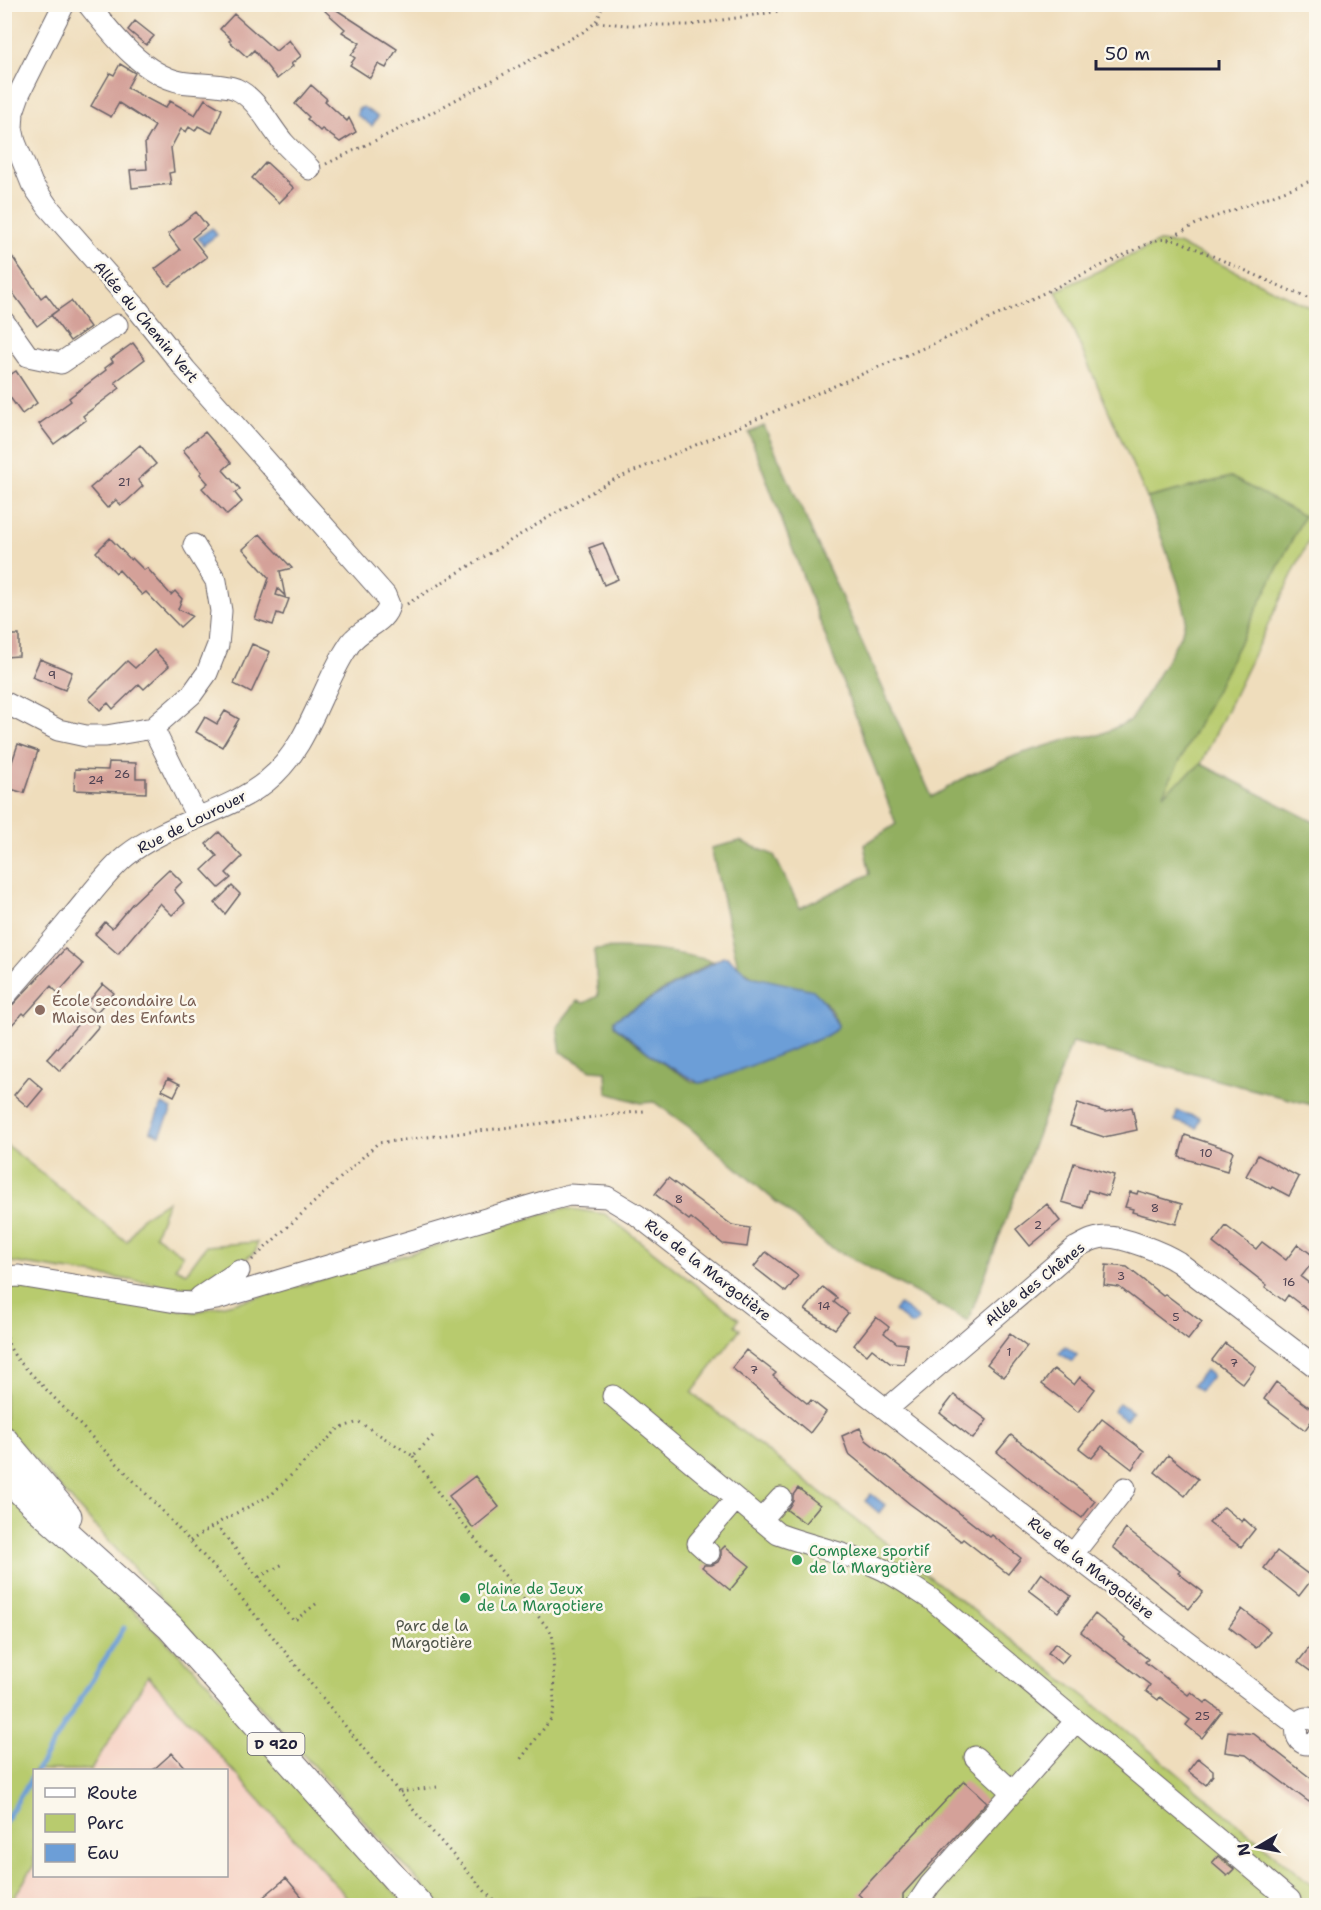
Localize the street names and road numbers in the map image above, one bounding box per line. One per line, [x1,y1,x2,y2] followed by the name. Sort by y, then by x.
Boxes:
[89,257,203,387] street label: Allée du Chemin Vert
[134,786,250,858] street label: Rue de Lourouer
[641,1214,775,1326] street label: Rue de la Margotière
[981,1237,1089,1331] street label: Allée des Chênes
[1024,1512,1158,1624] street label: Rue de la Margotière
[248,1733,304,1755] road number: D 920

